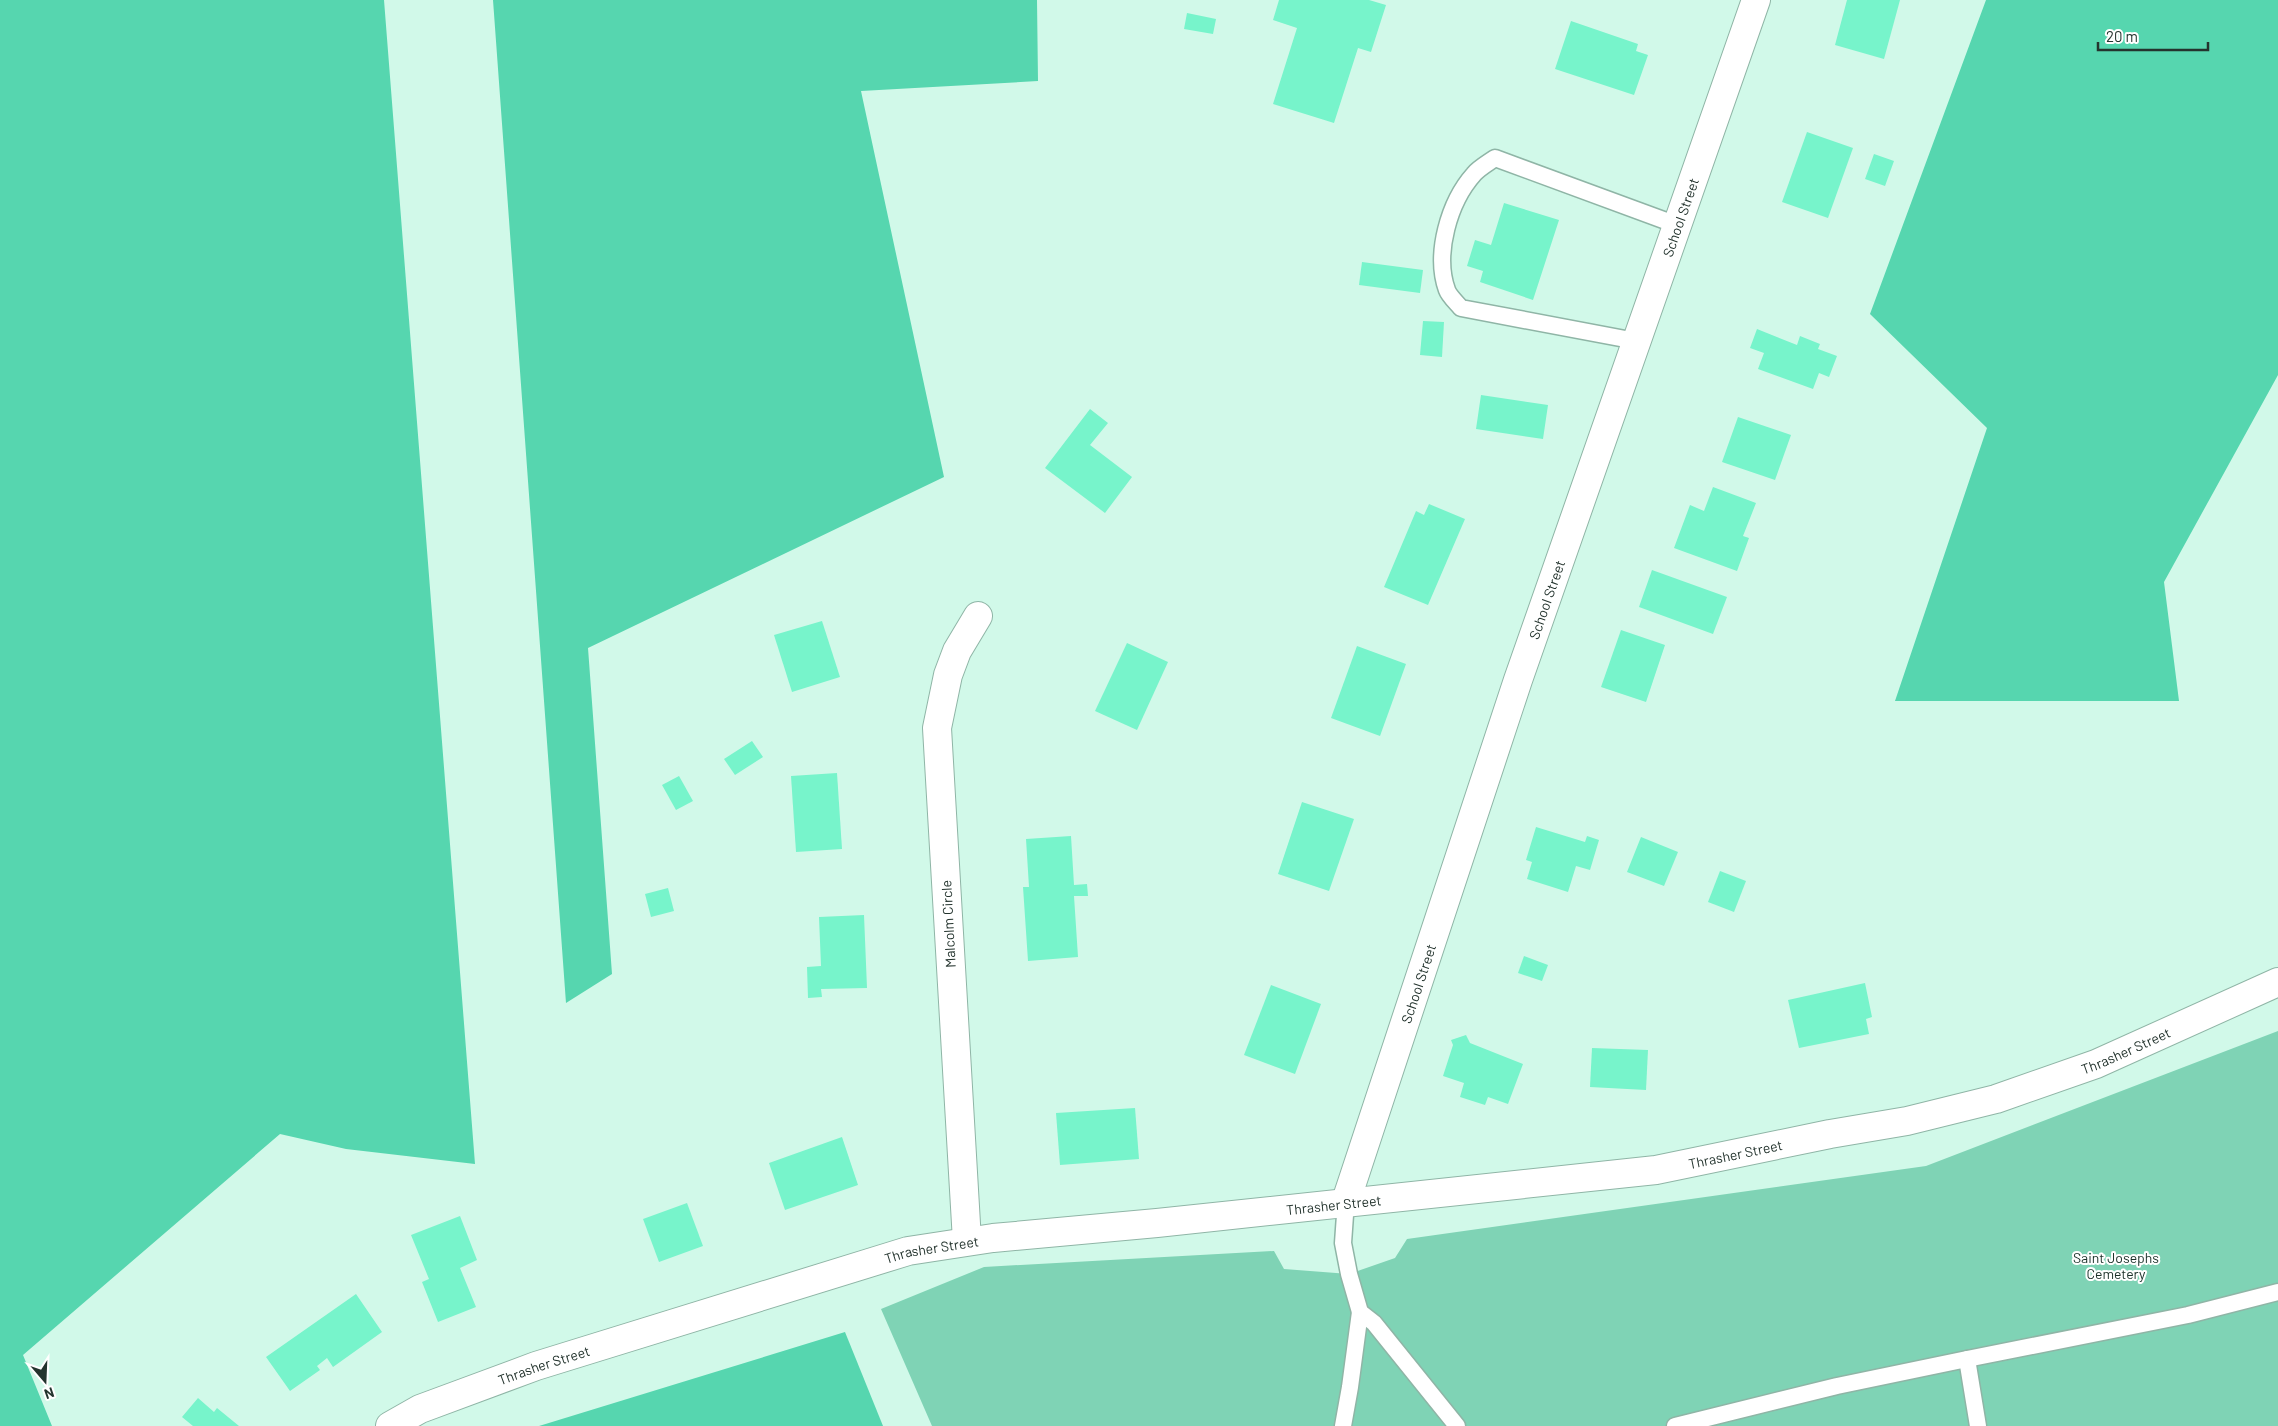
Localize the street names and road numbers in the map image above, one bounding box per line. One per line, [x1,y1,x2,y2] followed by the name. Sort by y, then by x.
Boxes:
[1658,175,1702,259] street label: School Street
[1525,558,1568,641] street label: School Street
[937,880,959,968] street label: Malcolm Circle
[1397,942,1439,1025] street label: School Street
[2079,1023,2173,1077] street label: Thrasher Street
[1687,1136,1784,1172] street label: Thrasher Street
[1285,1191,1382,1218] street label: Thrasher Street
[882,1232,980,1266] street label: Thrasher Street
[496,1341,592,1388] street label: Thrasher Street

